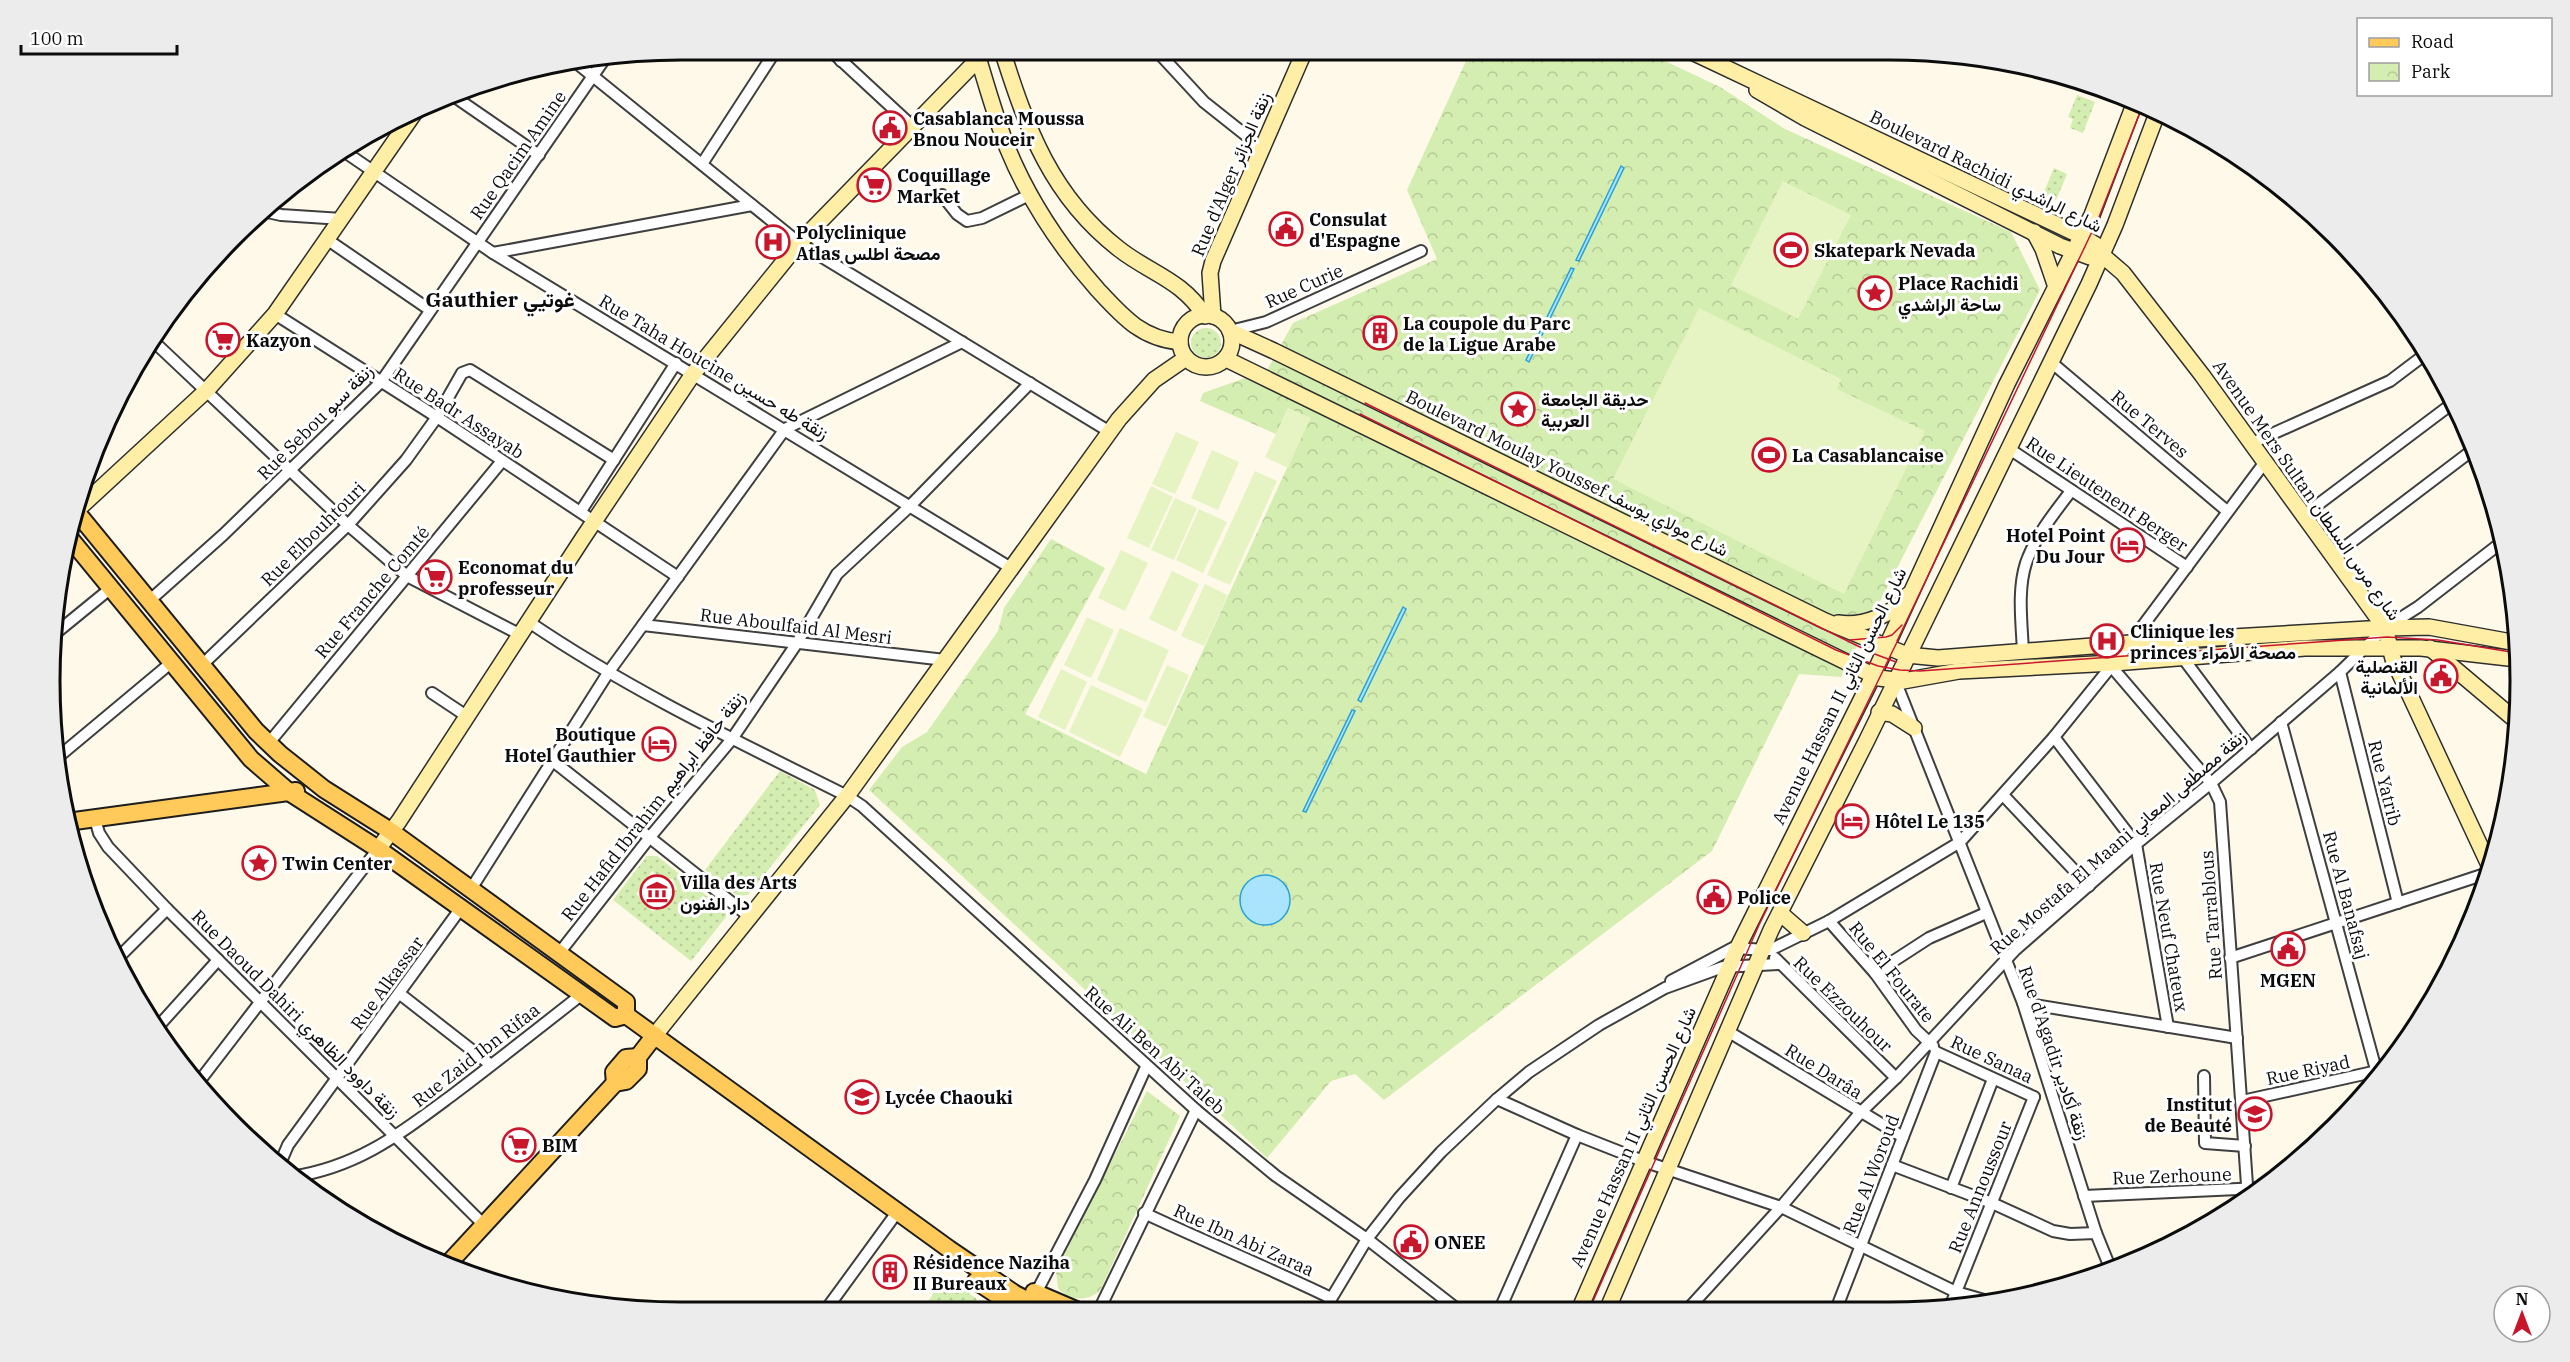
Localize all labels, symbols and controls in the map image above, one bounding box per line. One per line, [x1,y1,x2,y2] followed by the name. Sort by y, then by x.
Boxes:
[21,18,177,56] scale bar
[2357,18,2552,96] legend
[30,27,84,50] text: 100 m
[2411,30,2454,53] text: Road
[2411,60,2451,83] text: Park
[465,86,571,224] street label: Rue Qacim Amine
[1186,88,1276,260] street label: Rue d'Alger زنقة الجزائر
[1864,105,2106,241] street label: Boulevard Rachidi شارع الراشدي
[913,107,1085,151] place label: Casablanca Moussa Bnou Nouceir
[872,110,908,146] public building icon: Casablanca Moussa Bnou Nouceir
[897,164,991,208] place label: Coquillage Market
[856,167,892,203] supermarket icon: Coquillage Market
[1309,208,1400,252] place label: Consulat d'Espagne
[1268,211,1304,247] public building icon: Consulat d'Espagne
[796,221,941,265] place label: Polyclinique Atlas مصحة اطلس
[755,224,791,260] hospital icon: Polyclinique Atlas مصحة اطلس
[1773,232,1809,268] sports icon: Skatepark Nevada
[1814,239,1976,262] place label: Skatepark Nevada
[1261,259,1347,313] street label: Rue Curie
[1898,272,2019,320] place label: Place Rachidi ساحة الراشدي
[1857,275,1893,311] place icon: Place Rachidi ساحة الراشدي
[425,285,575,317] district label: Gauthier غوتيي
[595,289,833,445] street label: Rue Taha Houcine زنقة طه حسين
[1403,312,1571,356] place label: La coupole du Parc de la Ligue Arabe
[1362,315,1398,351] building icon: La coupole du Parc de la Ligue Arabe
[205,322,241,358] supermarket icon: Kazyon
[246,329,312,352] place label: Kazyon
[2207,355,2406,625] street label: Avenue Mers Sultan شارع مرس السلطان
[252,359,378,485] street label: Rue Sebou زنقة سبو
[389,362,529,464] street label: Rue Badr Assayab
[1400,385,1732,565] street label: Boulevard Moulay Youssef شارع مولاي يوسف
[2107,385,2193,463] street label: Rue Terves
[1541,388,1648,432] place label: حديقة الجامعة العربية
[1500,391,1536,427] place icon: حديقة الجامعة العربية
[2022,431,2192,557] street label: Rue Lieutenent Berger
[1751,437,1787,473] sports icon: La Casablancaise
[1792,444,1944,467] place label: La Casablancaise
[256,477,370,591] street label: Rue Elbouhtouri
[310,521,434,663] street label: Rue Franche Comté
[2006,524,2105,568] place label: Hotel Point Du Jour
[2110,527,2146,563] hotel icon: Hotel Point Du Jour
[458,556,574,600] place label: Economat du professeur
[417,559,453,595] supermarket icon: Economat du professeur
[1767,564,1915,830] street label: Avenue Hassan II شارع الحسن الثاني
[699,603,894,649] street label: Rue Aboulfaid Al Mesri
[2130,620,2296,664] place label: Clinique les princes مصحة الأمراء
[2089,623,2125,659] hospital icon: Clinique les princes مصحة الأمراء
[2356,655,2418,699] place label: القنصلية الألمانية
[2423,658,2459,694] public building icon: القنصلية الألمانية
[556,686,751,926] street label: Rue Hafid Ibrahim زنقة حافظ ابراهيم
[504,723,636,767] place label: Boutique Hotel Gauthier
[1985,725,2253,962] street label: Rue Mostafa El Maani زنقة مصطفى المعاني
[641,726,677,762] hotel icon: Boutique Hotel Gauthier
[2363,738,2407,828] street label: Rue Yatrib
[1834,803,1870,839] hotel icon: Hôtel Le 135
[1875,810,1985,833] place label: Hôtel Le 135
[2318,828,2374,962] street label: Rue Al Banafsaj
[241,845,277,881] place icon: Twin Center
[2195,850,2227,980] street label: Rue Tarrablous
[282,852,392,875] place label: Twin Center
[2144,860,2194,1014] street label: Rue Neuf Chateux
[680,871,797,915] place label: Villa des Arts دار الفنون
[639,874,675,910] museum icon: Villa des Arts دار الفنون
[1696,879,1732,915] public building icon: Police
[1737,886,1791,909] place label: Police
[184,905,405,1126] street label: Rue Daoud Dahiri زنقة داوود الظاهري
[1844,917,1940,1027] street label: Rue El Fourate
[2270,931,2306,967] public building icon: MGEN
[345,932,429,1034] street label: Rue Alkassar
[1789,951,1897,1057] street label: Rue Ezzouhour
[2013,963,2095,1143] street label: Rue d'Agadir زنقة أكادير
[2260,969,2316,992] place label: MGEN
[1080,981,1230,1119] street label: Rue Ali Ben Abi Taleb
[408,998,544,1112] street label: Rue Zaid Ibn Rifaa
[1565,1003,1705,1273] street label: Avenue Hassan II شارع الحسن الثاني
[1947,1030,2037,1088] street label: Rue Sanaa
[1781,1038,1867,1104] street label: Rue Darâa
[2264,1050,2352,1090] street label: Rue Riyad
[844,1079,880,1115] school or university icon: Lycée Chaouki
[885,1086,1013,1109] place label: Lycée Chaouki
[2144,1093,2232,1137] place label: Institut de Beauté
[2237,1096,2273,1132] school or university icon: Institut de Beauté
[1838,1111,1904,1237] street label: Rue Al Woroud
[1943,1118,2017,1256] street label: Rue Annoussour
[501,1127,537,1163] supermarket icon: BIM
[542,1134,578,1157] place label: BIM
[2112,1162,2232,1190] street label: Rue Zerhoune
[1170,1199,1318,1281] street label: Rue Ibn Abi Zaraa
[1393,1224,1429,1260] public building icon: ONEE
[1434,1231,1486,1254] place label: ONEE
[913,1251,1070,1295] place label: Résidence Naziha II Bureaux
[872,1254,908,1290] building icon: Résidence Naziha II Bureaux
[2492,1284,2552,1344] north arrow
[2516,1289,2528,1309] text: N

